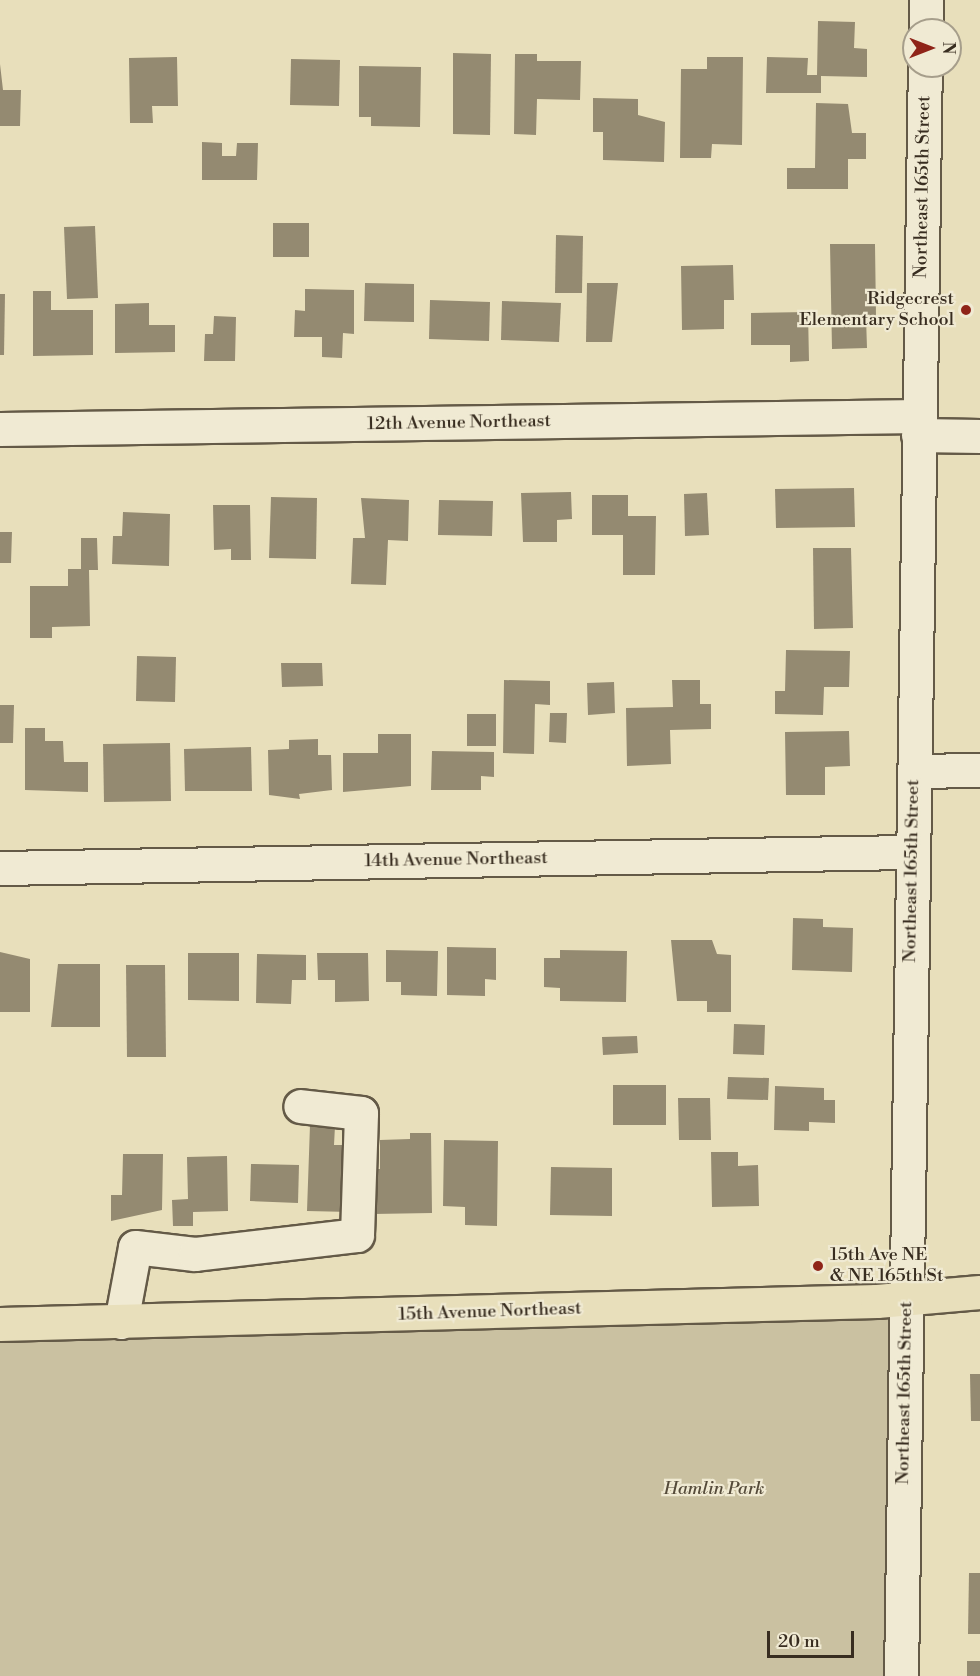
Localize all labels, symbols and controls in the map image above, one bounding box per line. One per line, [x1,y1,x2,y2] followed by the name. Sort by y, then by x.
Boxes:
[902,18,962,78] north arrow
[938,42,958,54] text: N
[911,95,935,279] street label: Northeast 165th Street
[799,289,954,332] place label: Ridgecrest Elementary School
[959,303,973,317] marker: Ridgecrest Elementary School
[367,411,551,435] street label: 12th Avenue Northeast
[900,779,924,963] street label: Northeast 165th Street
[364,848,548,872] street label: 14th Avenue Northeast
[830,1245,943,1288] place label: 15th Ave NE & NE 165th St
[811,1259,825,1273] marker: 15th Ave NE & NE 165th St
[398,1298,582,1326] street label: 15th Avenue Northeast
[893,1301,917,1485] street label: Northeast 165th Street
[664,1478,764,1500] park label: Hamlin Park
[770,1619,857,1657] scale bar
[778,1630,820,1653] text: 20 m

